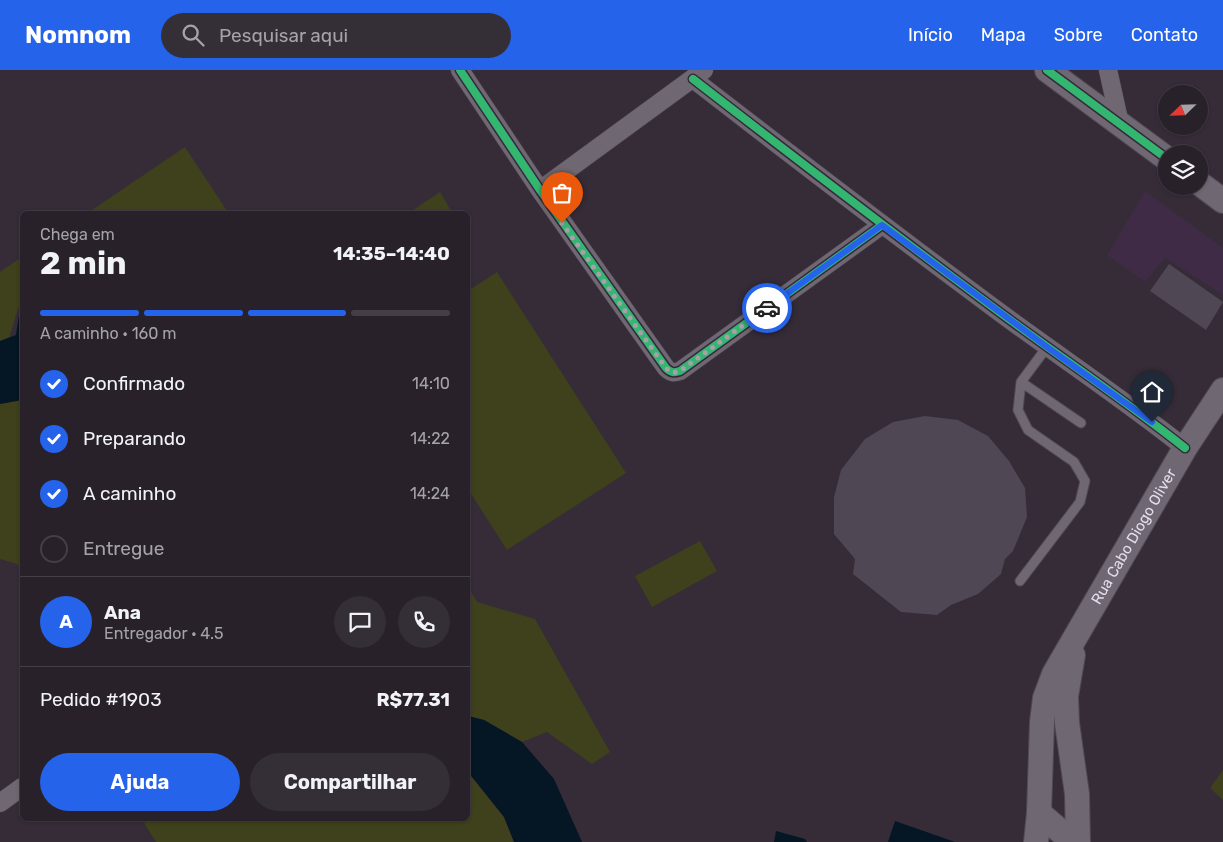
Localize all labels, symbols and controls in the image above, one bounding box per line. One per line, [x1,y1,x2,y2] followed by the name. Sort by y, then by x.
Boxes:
[161,13,511,58] search box
[25,21,131,49] text: Nomnom
[179,21,207,49] icon: search
[219,24,348,47] text: Pesquisar aqui
[908,24,953,46] text: Início
[981,24,1026,46] text: Mapa
[1054,24,1103,46] text: Sobre
[1131,24,1198,46] text: Contato
[1158,85,1208,135] north arrow
[1158,85,1208,195] map controls
[1158,145,1208,195] button: layers
[541,172,583,223] pin
[548,179,576,207] icon: bag
[40,225,115,244] text: Chega em
[333,242,450,265] text: 14:35–14:40
[40,244,127,282] text: 2 min
[742,283,792,333] courier
[753,294,781,322] icon: car
[40,324,177,343] text: A caminho · 160 m
[40,370,68,398] icon: check
[1131,371,1173,422] pin
[83,372,185,395] text: Confirmado
[412,374,450,393] text: 14:10
[1138,378,1166,406] icon: home
[40,425,68,453] icon: check
[83,427,186,450] text: Preparando
[410,429,450,448] text: 14:22
[1087,465,1180,608] street label: Rua Cabo Diogo Oliver
[40,480,68,508] icon: check
[83,482,176,505] text: A caminho
[410,484,450,503] text: 14:24
[83,537,164,560] text: Entregue
[334,596,386,648] button: chat
[398,596,450,648] button: phone
[104,601,141,624] text: Ana
[59,610,73,633] text: A
[104,624,224,643] text: Entregador · 4.5
[40,688,162,711] text: Pedido #1903
[376,688,450,711] text: R$77.31
[40,753,240,811] button: Ajuda
[250,753,450,811] button: Compartilhar

